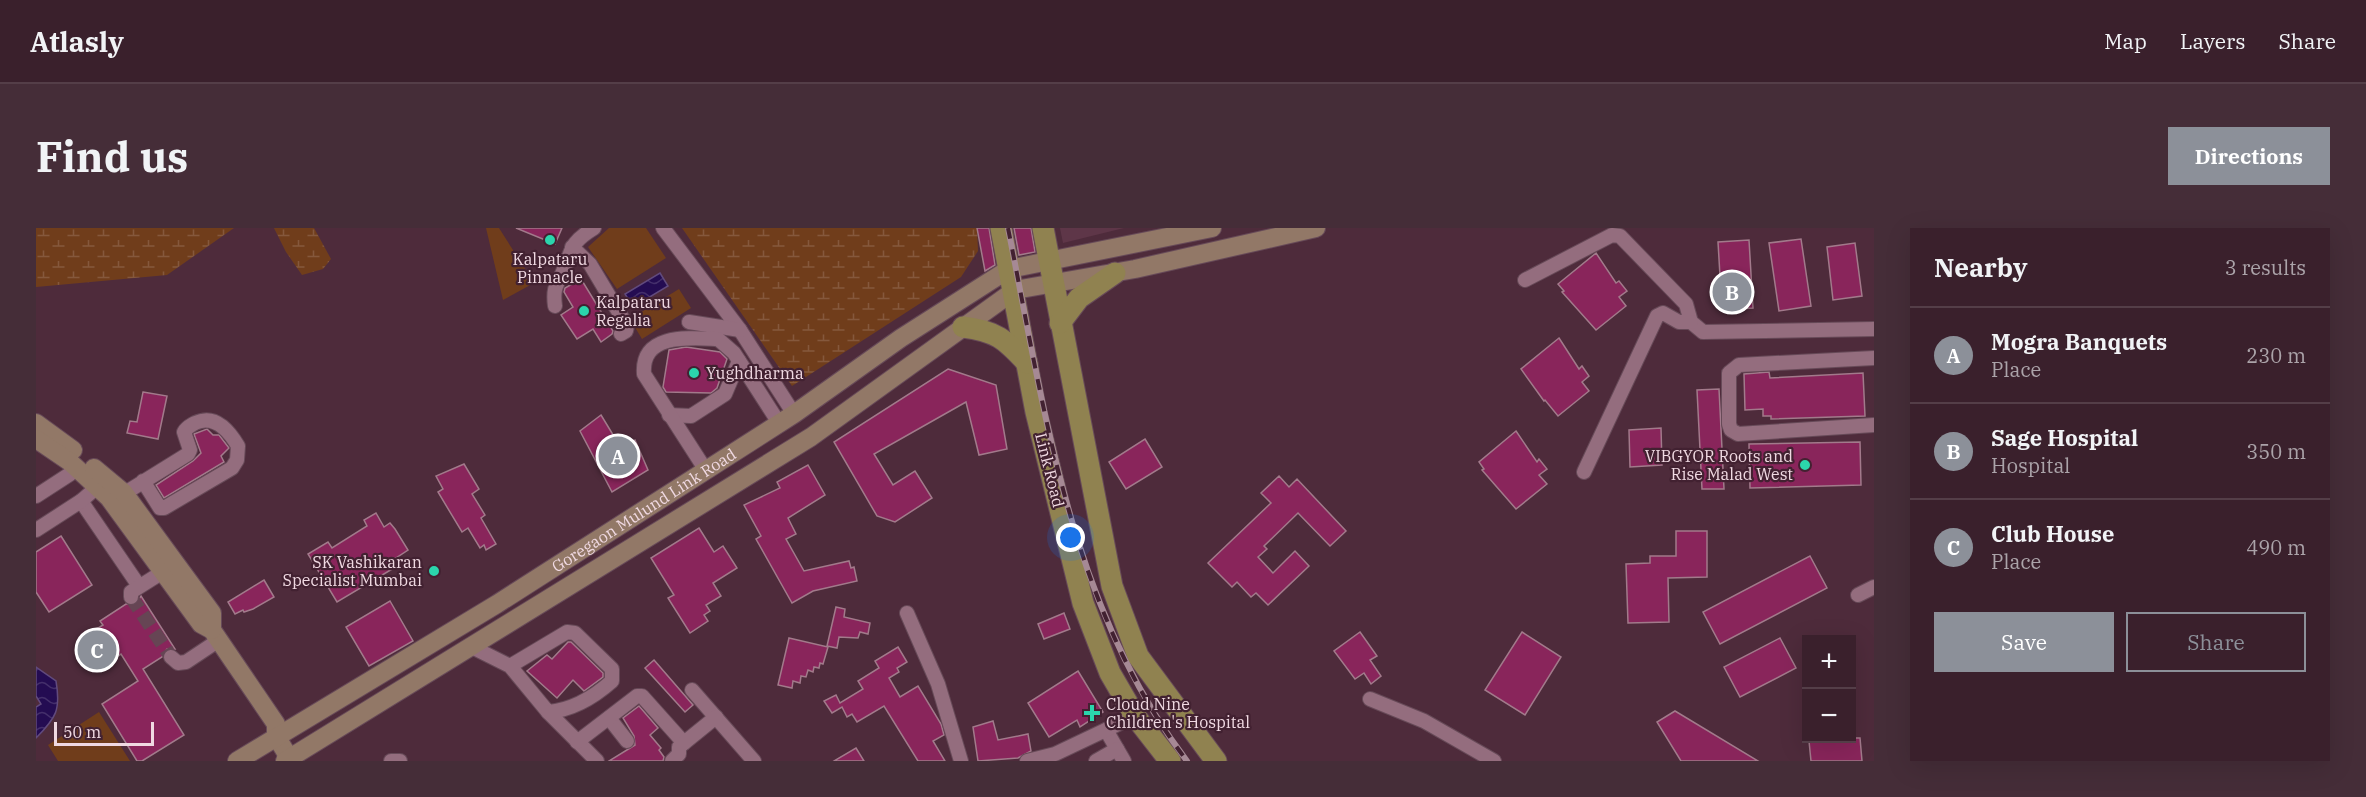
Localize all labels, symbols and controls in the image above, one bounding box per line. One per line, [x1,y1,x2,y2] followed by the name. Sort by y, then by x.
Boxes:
[30,23,124,60] text: Atlasly
[2104,27,2147,55] text: Map
[2180,27,2246,55] text: Layers
[2279,27,2336,55] text: Share
[2168,127,2330,185] button: Directions
[36,129,188,184] text: Find us
[543,233,557,247] marker: Kalpataru Pinnacle
[513,249,588,287] place label: Kalpataru Pinnacle
[1934,250,2028,284] text: Nearby
[2225,254,2306,281] text: 3 results
[1712,270,1752,314] pin: B
[596,292,671,330] place label: Kalpataru Regalia
[577,304,591,318] marker: Kalpataru Regalia
[1991,327,2167,356] text: Mogra Banquets
[1947,342,1960,369] text: A
[2246,342,2306,369] text: 230 m
[1991,356,2041,383] text: Place
[706,363,804,383] place label: Yughdharma
[687,366,701,380] marker: Yughdharma
[1991,423,2138,452] text: Sage Hospital
[1031,431,1069,510] street label: Link Road
[598,434,638,478] pin: A
[1946,438,1961,465] text: B
[2246,438,2306,465] text: 350 m
[548,444,740,576] street label: Goregaon Mulund Link Road
[1645,446,1793,484] place label: VIBGYOR Roots and Rise Malad West
[1991,452,2070,479] text: Hospital
[1798,458,1812,472] marker: VIBGYOR Roots and Rise Malad West
[1991,519,2114,548] text: Club House
[1056,523,1085,552] your location
[1947,534,1960,561] text: C
[2246,534,2306,561] text: 490 m
[1991,548,2041,575] text: Place
[283,552,422,590] place label: SK Vashikaran Specialist Mumbai
[427,564,441,578] marker: SK Vashikaran Specialist Mumbai
[1934,612,2114,672] button: Save
[2126,612,2306,672] button: Share
[78,628,116,672] pin: C
[1802,635,1856,743] map controls
[1802,635,1856,689] button: +
[1802,689,1856,743] button: −
[1106,694,1250,732] place label: Cloud Nine Children's Hospital
[1083,704,1101,722] marker: Cloud Nine Children's Hospital
[54,719,154,746] scale bar
[63,722,101,742] text: 50 m

